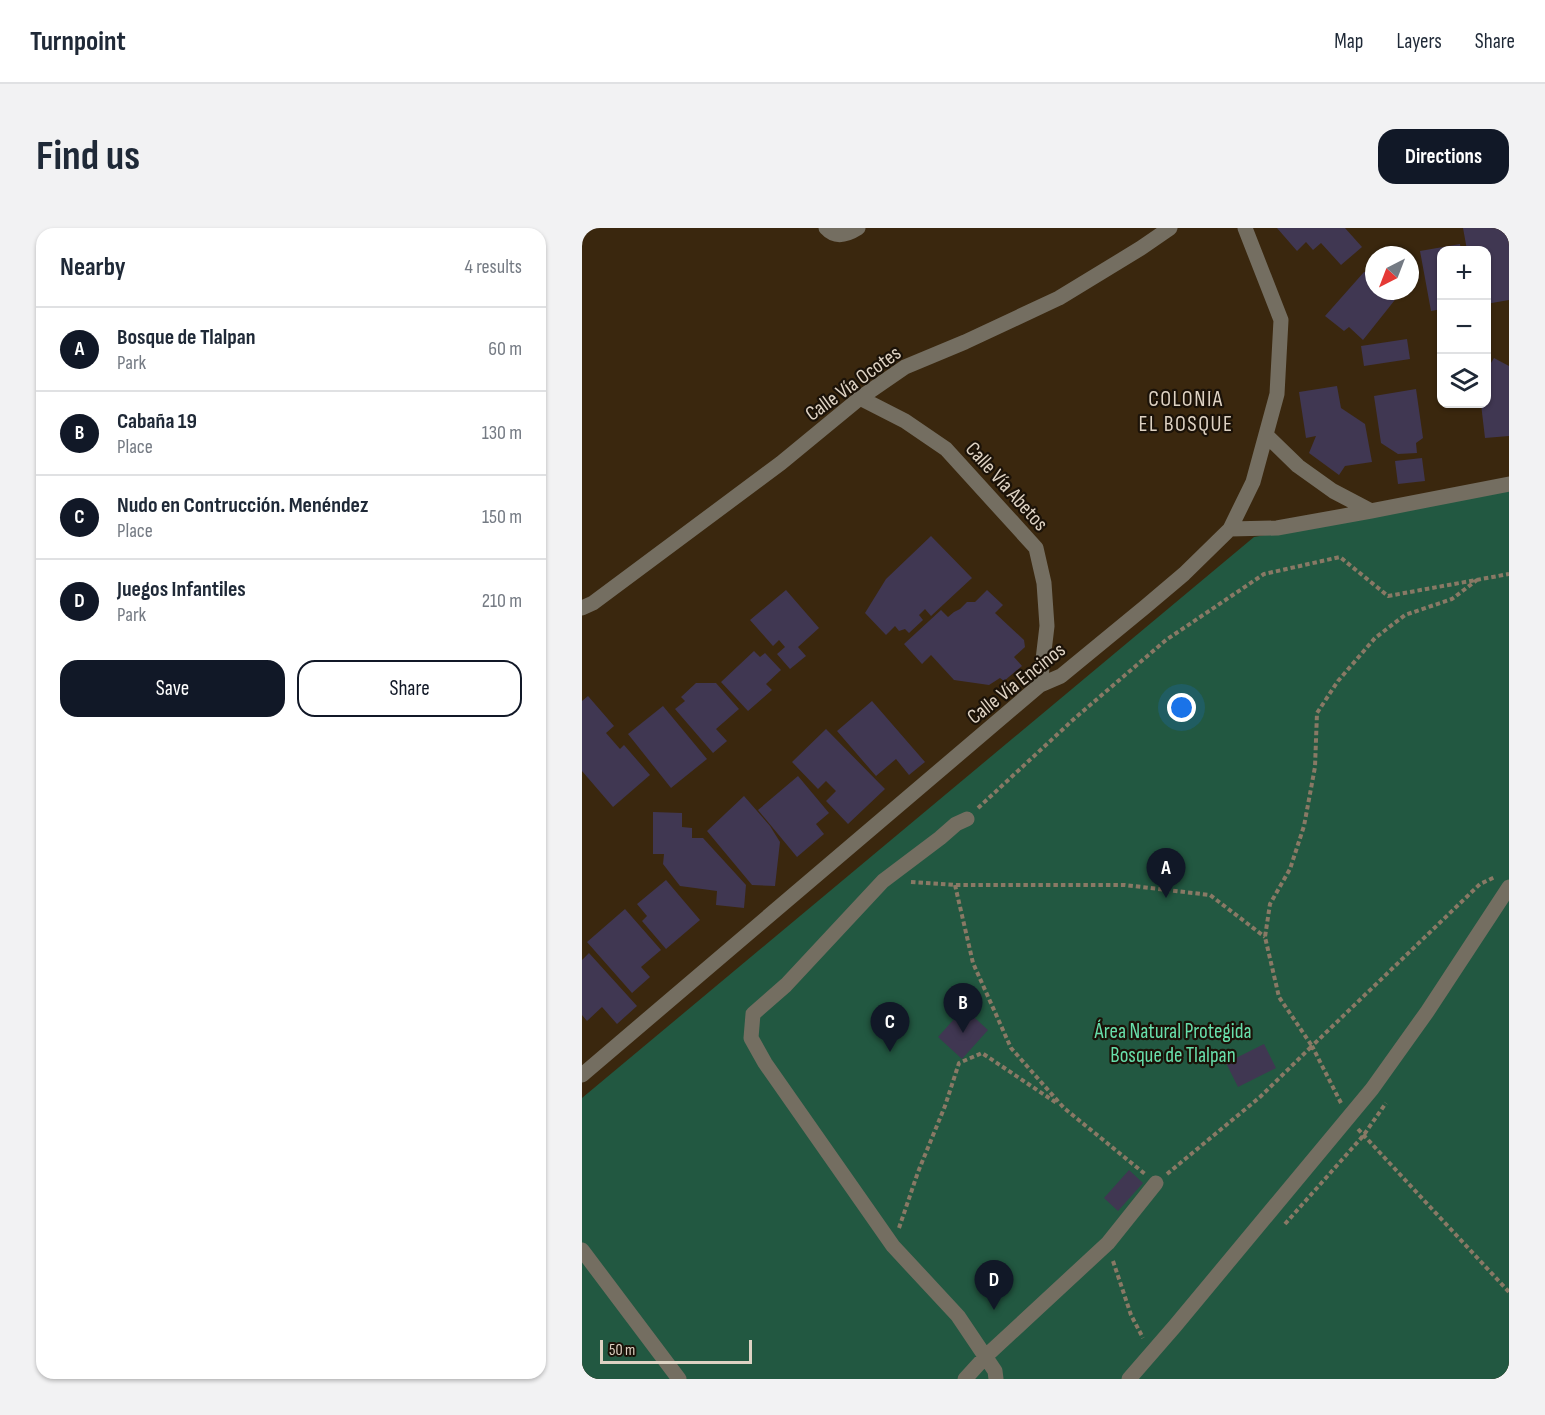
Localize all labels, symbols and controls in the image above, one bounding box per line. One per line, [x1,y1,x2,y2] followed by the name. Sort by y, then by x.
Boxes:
[30,25,126,58] text: Turnpoint
[1334,29,1363,54] text: Map
[1396,29,1442,54] text: Layers
[1475,29,1515,54] text: Share
[1378,129,1509,184] button: Directions
[36,131,140,182] text: Find us
[1365,246,1419,300] north arrow
[1437,246,1491,408] map controls
[1437,246,1491,300] button: +
[60,252,126,283] text: Nearby
[465,255,522,279] text: 4 results
[1437,300,1491,354] button: −
[117,324,256,351] text: Bosque de Tlalpan
[75,337,84,361] text: A
[488,337,522,361] text: 60 m
[801,340,906,426] street label: Calle Vía Ocotes
[117,351,146,375] text: Park
[1437,354,1491,408] button: layers
[1139,386,1233,438] district label: COLONIA EL BOSQUE
[117,408,197,435] text: Cabaña 19
[75,421,84,445] text: B
[482,421,522,445] text: 130 m
[117,435,153,459] text: Place
[960,437,1053,536] street label: Calle Vía Abetos
[117,492,368,519] text: Nudo en Contrucción. Menéndez
[74,505,85,529] text: C
[482,505,522,529] text: 150 m
[117,519,153,543] text: Place
[117,576,246,603] text: Juegos Infantiles
[74,589,85,613] text: D
[482,589,522,613] text: 210 m
[117,603,146,627] text: Park
[962,637,1070,729] street label: Calle Vía Encinos
[60,660,285,717] button: Save
[297,660,522,717] button: Share
[1167,693,1196,722] your location
[1146,848,1186,898] pin: A
[944,984,982,1033] pin: B
[870,1002,910,1052] pin: C
[1093,1019,1252,1068] park label: Área Natural Protegida Bosque de Tlalpan
[974,1260,1014,1310] pin: D
[600,1337,752,1364] scale bar
[609,1341,635,1360] text: 50 m

